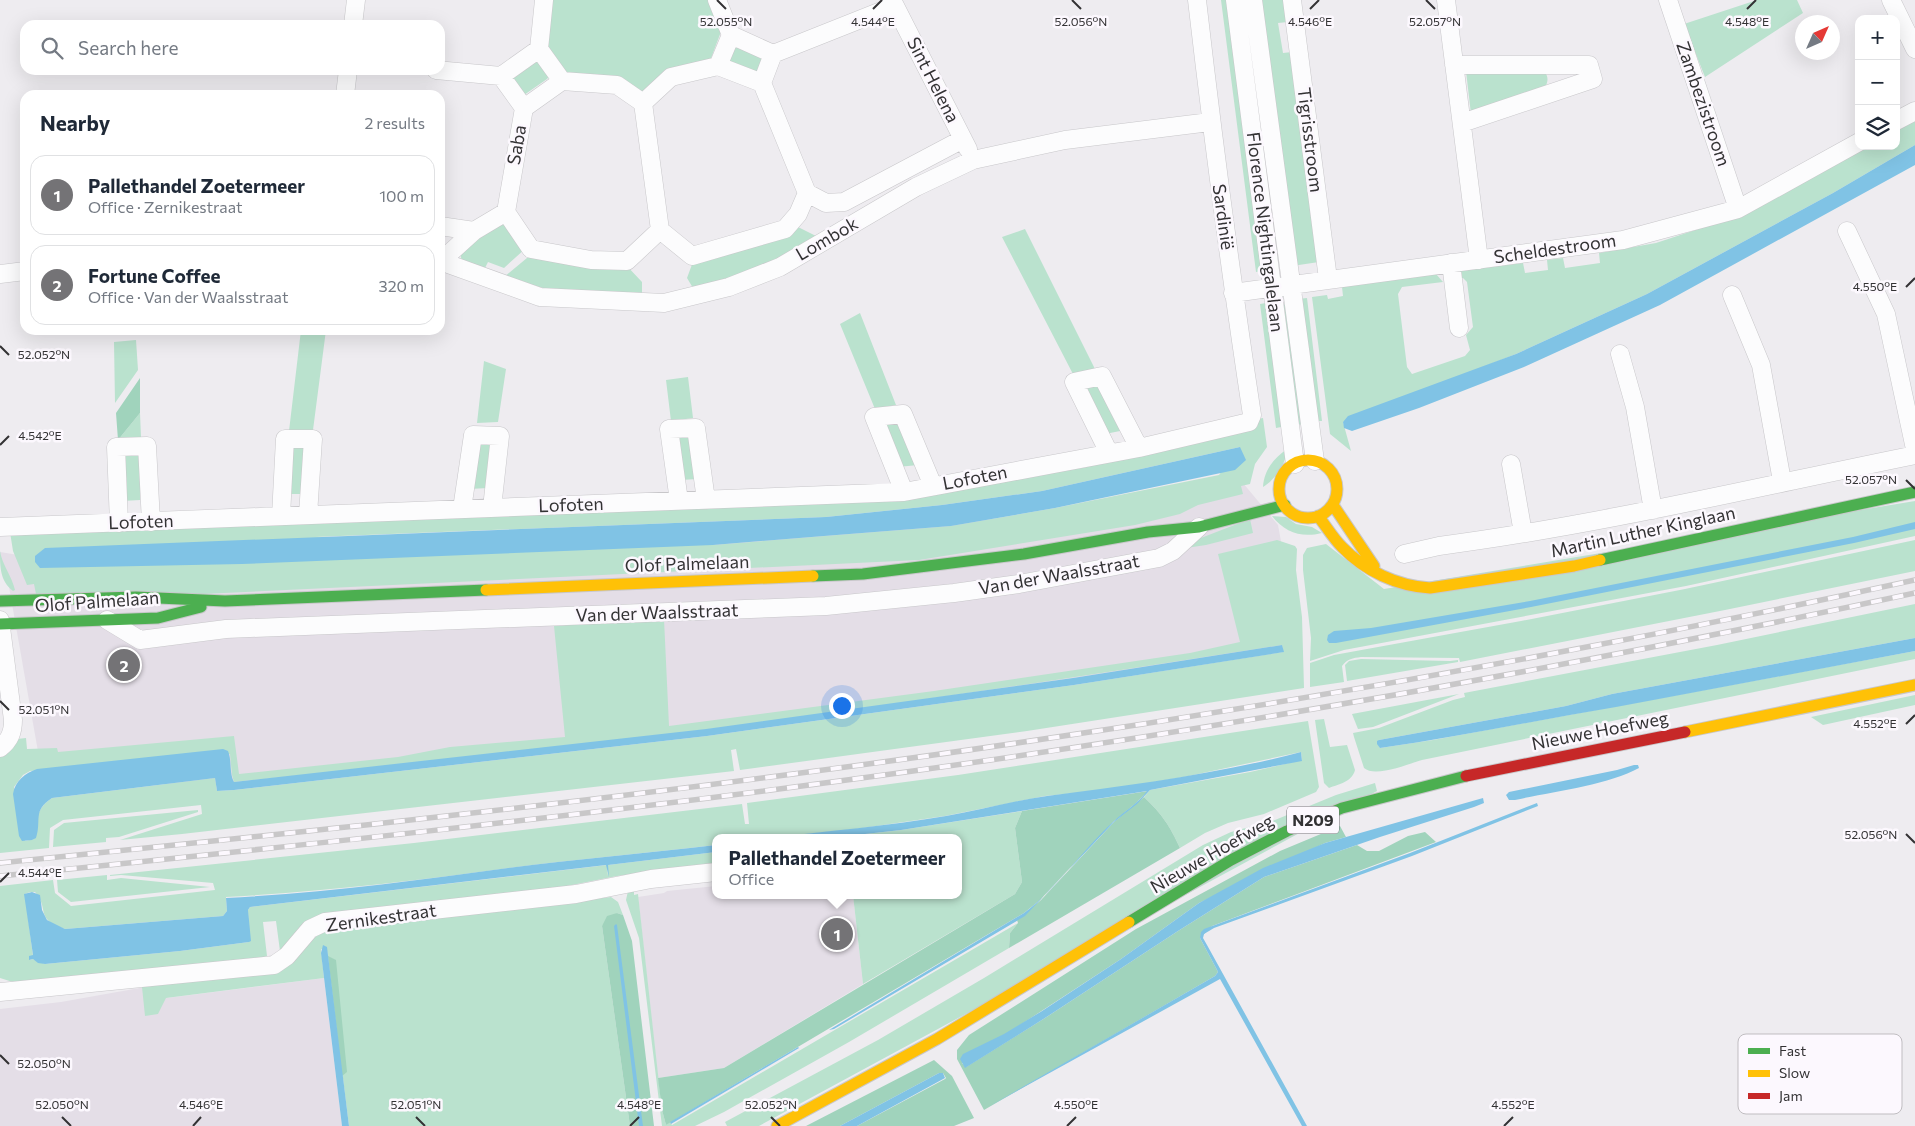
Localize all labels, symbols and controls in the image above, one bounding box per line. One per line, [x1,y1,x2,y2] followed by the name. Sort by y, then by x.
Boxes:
[700,14,752,28] text: 52.055°N
[851,14,895,28] text: 4.544°E
[1055,14,1107,28] text: 52.056°N
[1288,14,1332,28] text: 4.546°E
[1409,14,1461,28] text: 52.057°N
[1725,14,1769,28] text: 4.548°E
[1795,15,1840,60] north arrow
[1855,15,1900,150] map controls
[1855,15,1900,60] button: +
[20,20,445,75] search box
[903,33,965,126] street label: Sint Helena
[38,34,66,62] icon: search
[78,36,178,59] text: Search here
[1672,38,1736,169] street label: Zambezistroom
[1855,60,1900,105] button: −
[1294,86,1328,194] street label: Tigrisstroom
[1855,105,1900,150] button: layers
[40,110,110,135] text: Nearby
[364,113,425,132] text: 2 results
[502,123,530,166] street label: Saba
[1243,130,1289,333] street label: Florence Nightingalelaan
[88,174,305,197] text: Pallethandel Zoetermeer
[1208,182,1239,251] street label: Sardinië
[53,186,61,205] text: 1
[379,186,424,205] text: 100 m
[88,197,243,216] text: Office · Zernikestraat
[792,212,862,265] street label: Lombok
[1492,229,1617,267] street label: Scheldestroom
[88,264,220,287] text: Fortune Coffee
[52,276,62,295] text: 2
[379,276,424,295] text: 320 m
[1853,279,1897,293] text: 4.550°E
[88,287,288,306] text: Office · Van der Waalsstraat
[18,347,70,361] text: 52.052°N
[18,428,62,442] text: 4.542°E
[941,460,1009,494] street label: Lofoten
[1845,472,1897,486] text: 52.057°N
[538,492,604,516] street label: Lofoten
[1549,501,1737,561] street label: Martin Luther Kinglaan
[108,509,174,533] street label: Lofoten
[977,549,1141,599] street label: Van der Waalsstraat
[624,550,750,576] street label: Olof Palmelaan
[34,586,160,616] street label: Olof Palmelaan
[575,598,739,626] street label: Van der Waalsstraat
[108,646,140,684] pin: 2
[829,693,855,719] your location
[19,702,69,716] text: 52.051°N
[1530,706,1670,754] street label: Nieuwe Hoefweg
[1853,716,1897,730] text: 4.552°E
[1287,806,1339,834] road number: N209
[1146,809,1277,897] street label: Nieuwe Hoefweg
[1845,827,1897,841] text: 52.056°N
[712,834,962,899] popup
[728,846,946,869] text: Pallethandel Zoetermeer
[18,865,62,879] text: 4.544°E
[728,869,774,888] text: Office
[324,898,437,936] street label: Zernikestraat
[821,915,853,953] pin: 1
[1738,1034,1902,1114] legend
[1779,1042,1806,1059] text: Fast
[17,1056,71,1070] text: 52.050°N
[1779,1064,1810,1081] text: Slow
[1779,1087,1803,1104] text: Jam
[35,1097,89,1111] text: 52.050°N
[179,1097,223,1111] text: 4.546°E
[391,1097,441,1111] text: 52.051°N
[617,1097,661,1111] text: 4.548°E
[745,1097,797,1111] text: 52.052°N
[1054,1097,1098,1111] text: 4.550°E
[1491,1097,1535,1111] text: 4.552°E

